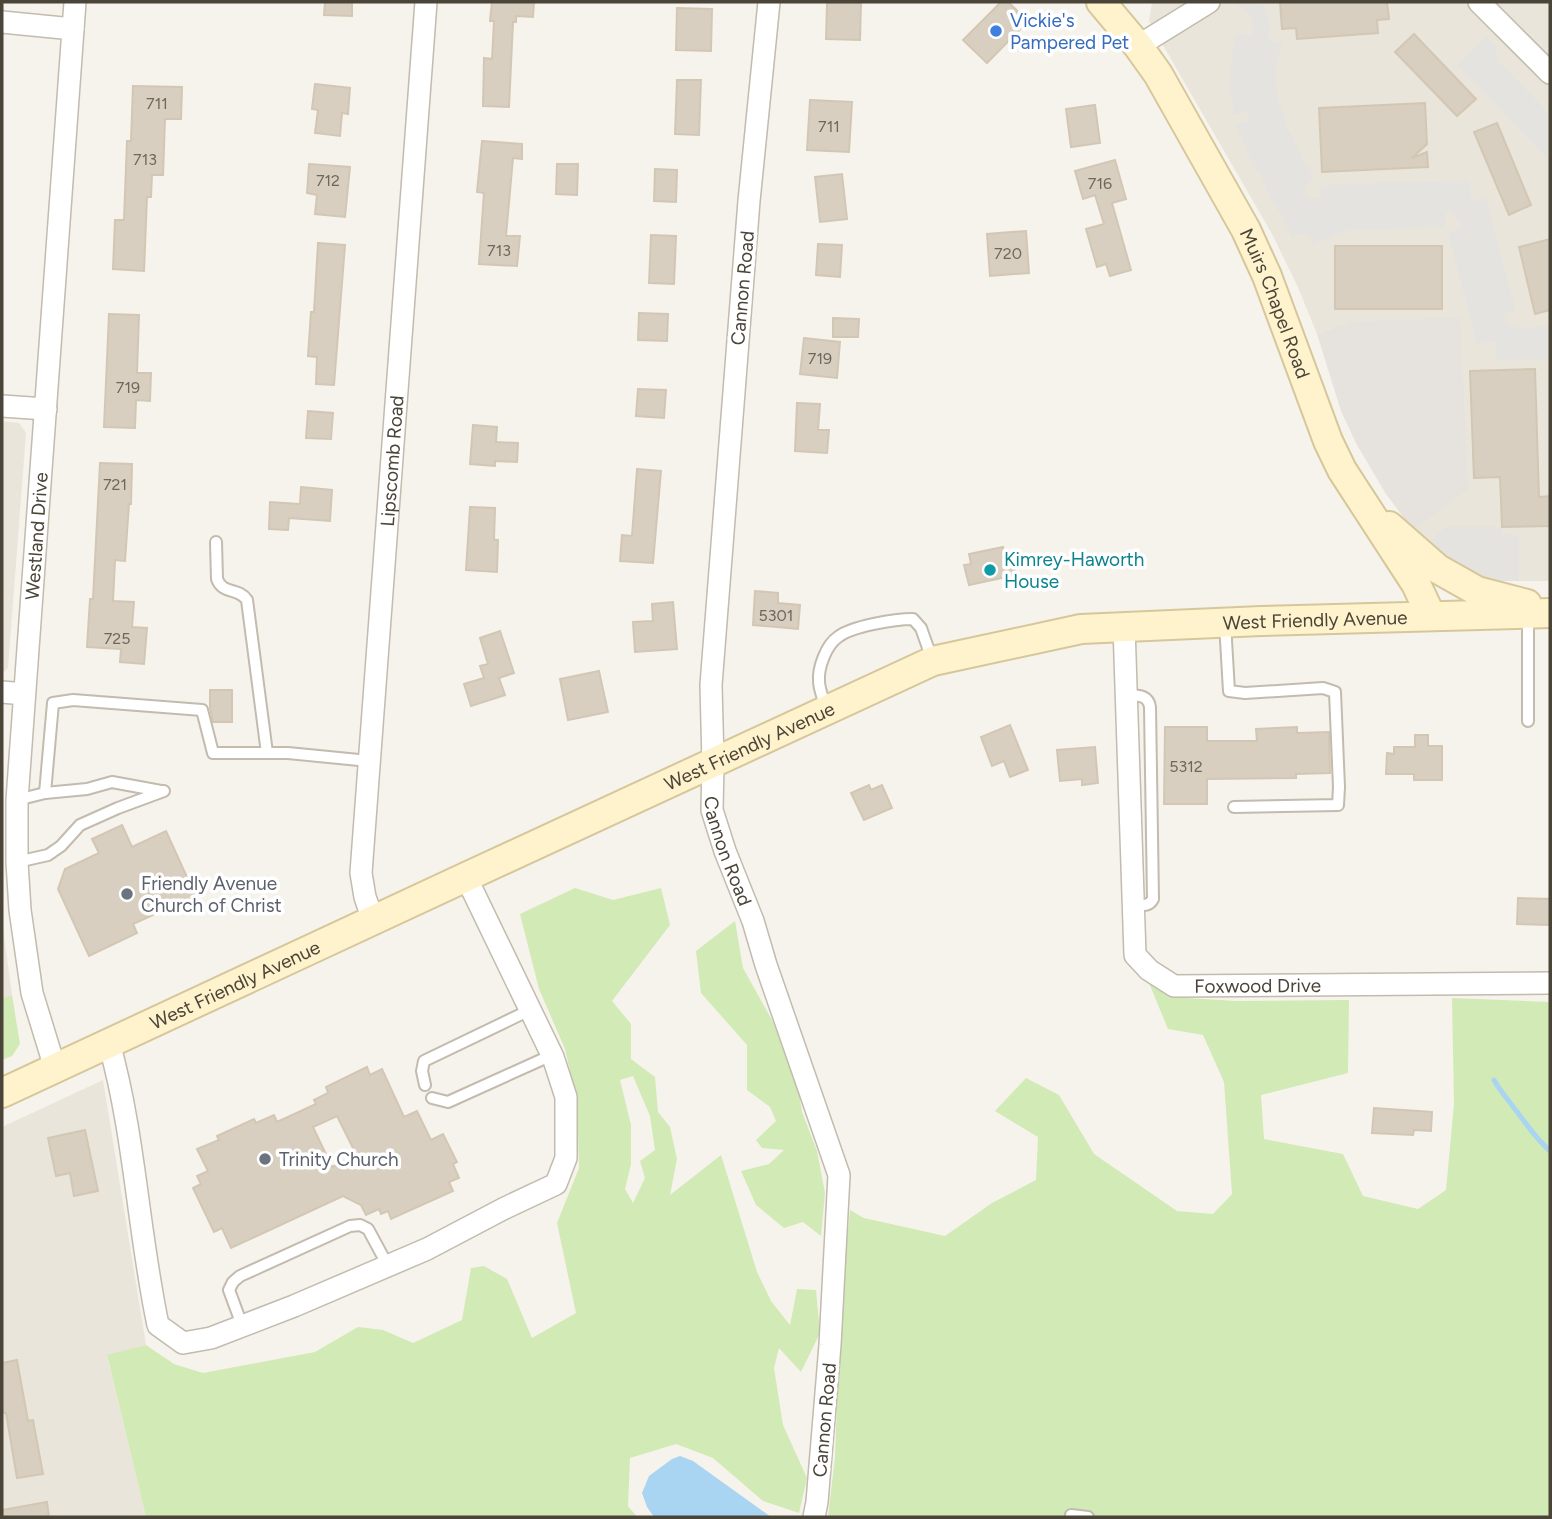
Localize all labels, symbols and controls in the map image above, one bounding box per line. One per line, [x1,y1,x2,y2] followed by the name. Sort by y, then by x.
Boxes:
[1010,9,1129,54] place label: Vickie's Pampered Pet
[988,23,1004,39] marker: Vickie's Pampered Pet
[146,94,168,113] house number: 711
[818,117,840,136] house number: 711
[133,150,157,169] house number: 713
[316,171,340,190] house number: 712
[1088,174,1112,193] house number: 716
[1235,225,1315,382] street label: Muirs Chapel Road
[726,230,759,346] street label: Cannon Road
[487,241,511,260] house number: 713
[994,244,1022,263] house number: 720
[808,349,832,368] house number: 719
[116,378,140,397] house number: 719
[376,394,409,527] street label: Lipscomb Road
[21,471,53,601] street label: Westland Drive
[103,475,127,494] house number: 721
[1004,548,1144,593] place label: Kimrey-Haworth House
[982,562,998,578] marker: Kimrey-Haworth House
[759,606,793,625] house number: 5301
[1222,606,1408,635] street label: West Friendly Avenue
[104,629,130,648] house number: 725
[661,697,838,796] street label: West Friendly Avenue
[1169,757,1203,776] house number: 5312
[700,796,757,909] street label: Cannon Road
[141,872,282,917] place label: Friendly Avenue Church of Christ
[119,886,135,902] marker: Friendly Avenue Church of Christ
[147,936,324,1034] street label: West Friendly Avenue
[1194,974,1321,998] street label: Foxwood Drive
[279,1148,399,1171] place label: Trinity Church
[257,1151,273,1167] marker: Trinity Church
[808,1362,841,1478] street label: Cannon Road

